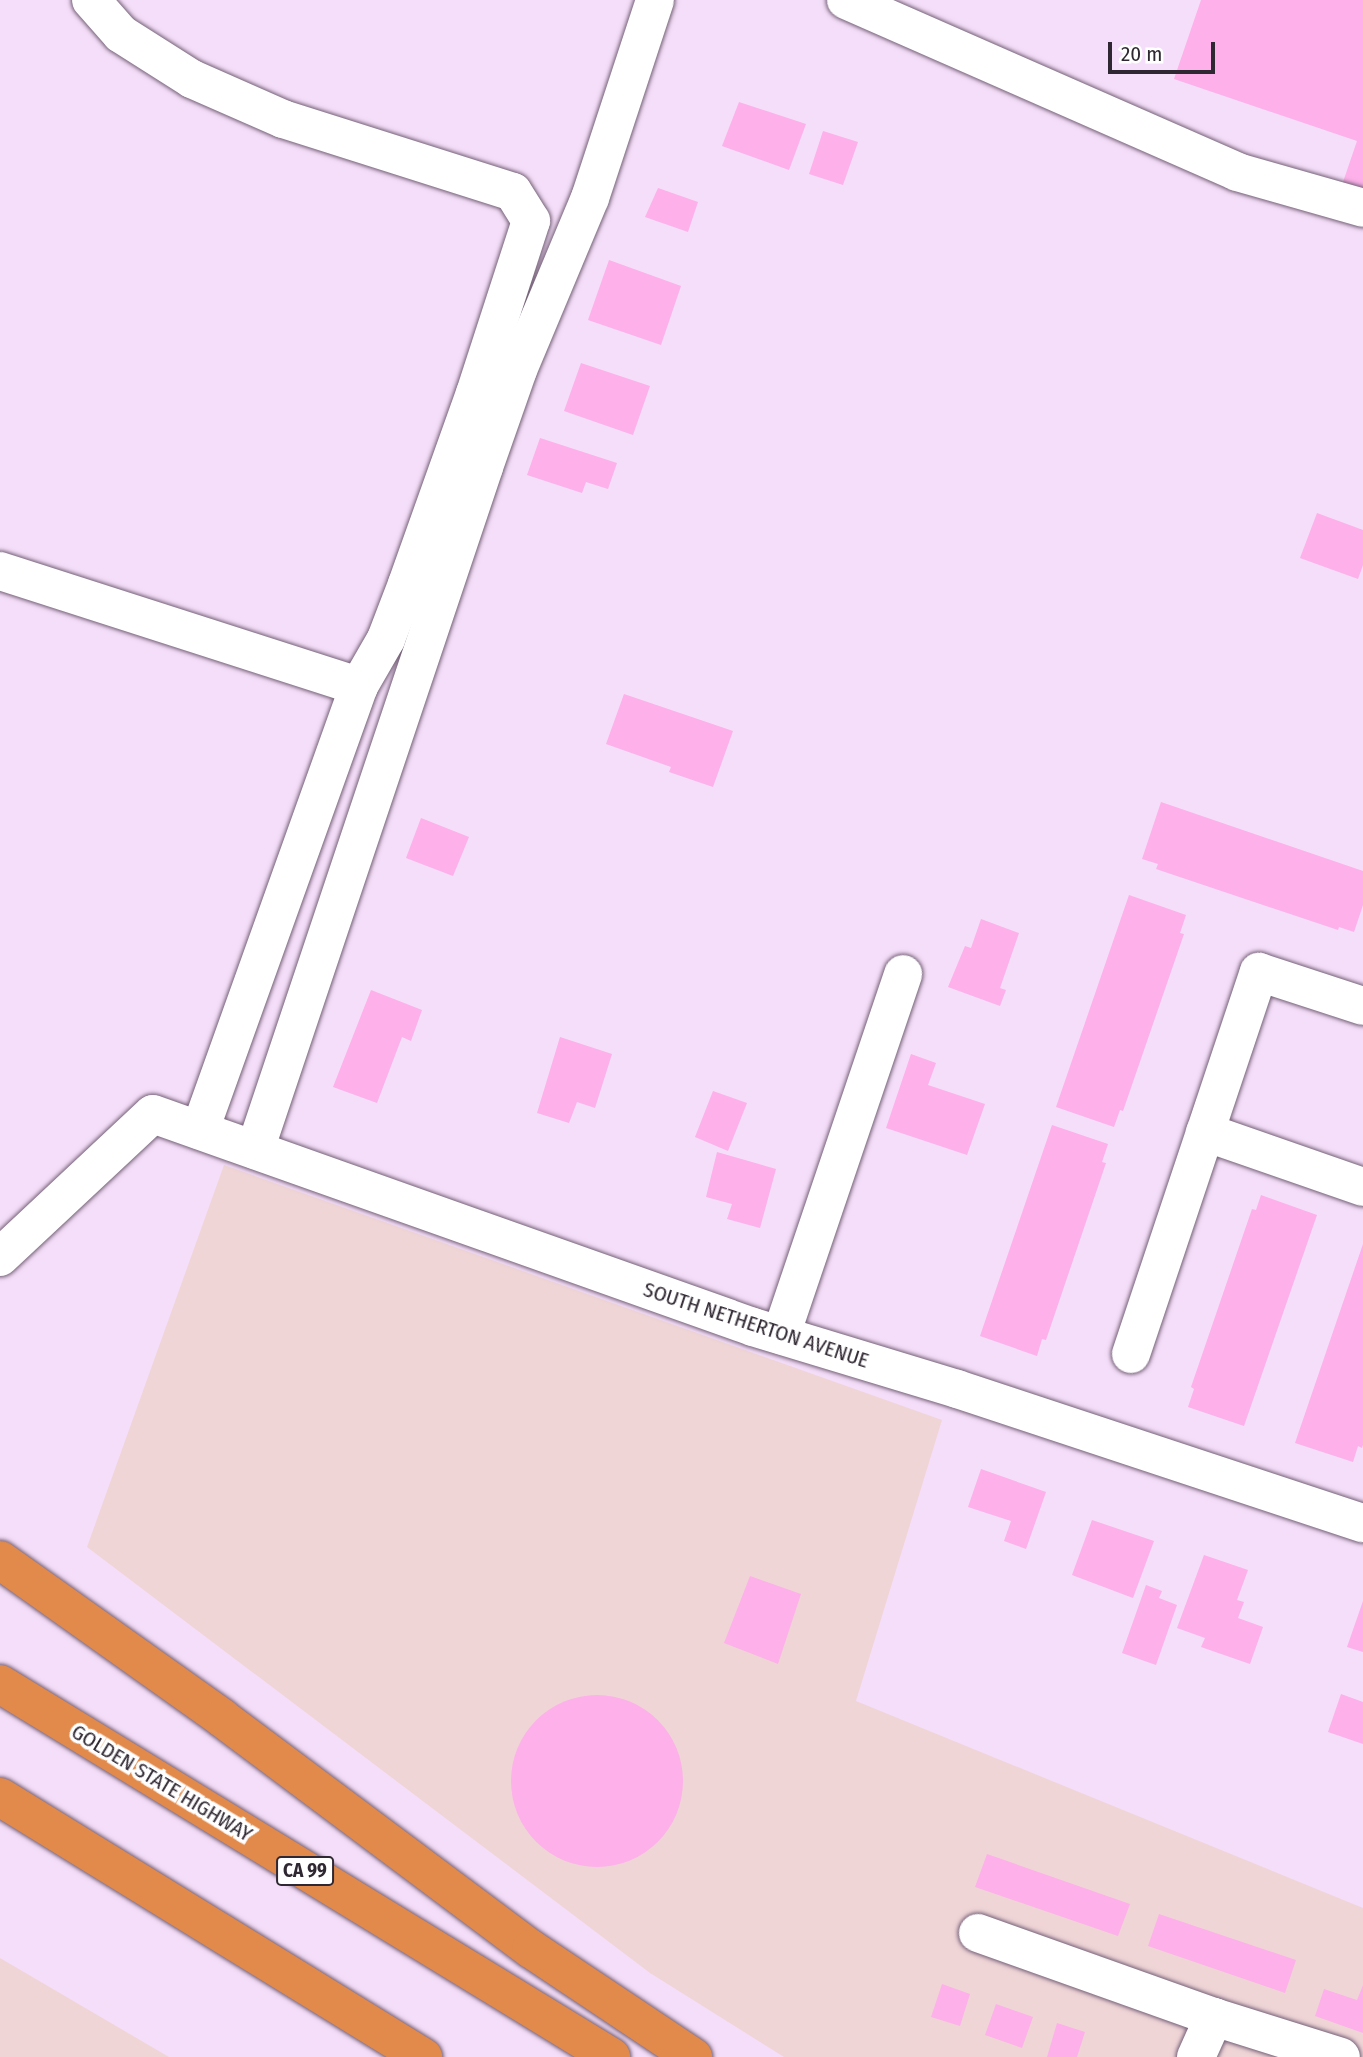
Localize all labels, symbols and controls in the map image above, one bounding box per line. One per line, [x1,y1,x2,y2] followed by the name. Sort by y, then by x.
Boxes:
[1111,28,1218,72] scale bar
[1121,41,1162,67] text: 20 m
[640,1277,872,1373] street label: SOUTH NETHERTON AVENUE
[67,1719,257,1847] street label: GOLDEN STATE HIGHWAY
[275,1856,335,1886] road number: CA 99

